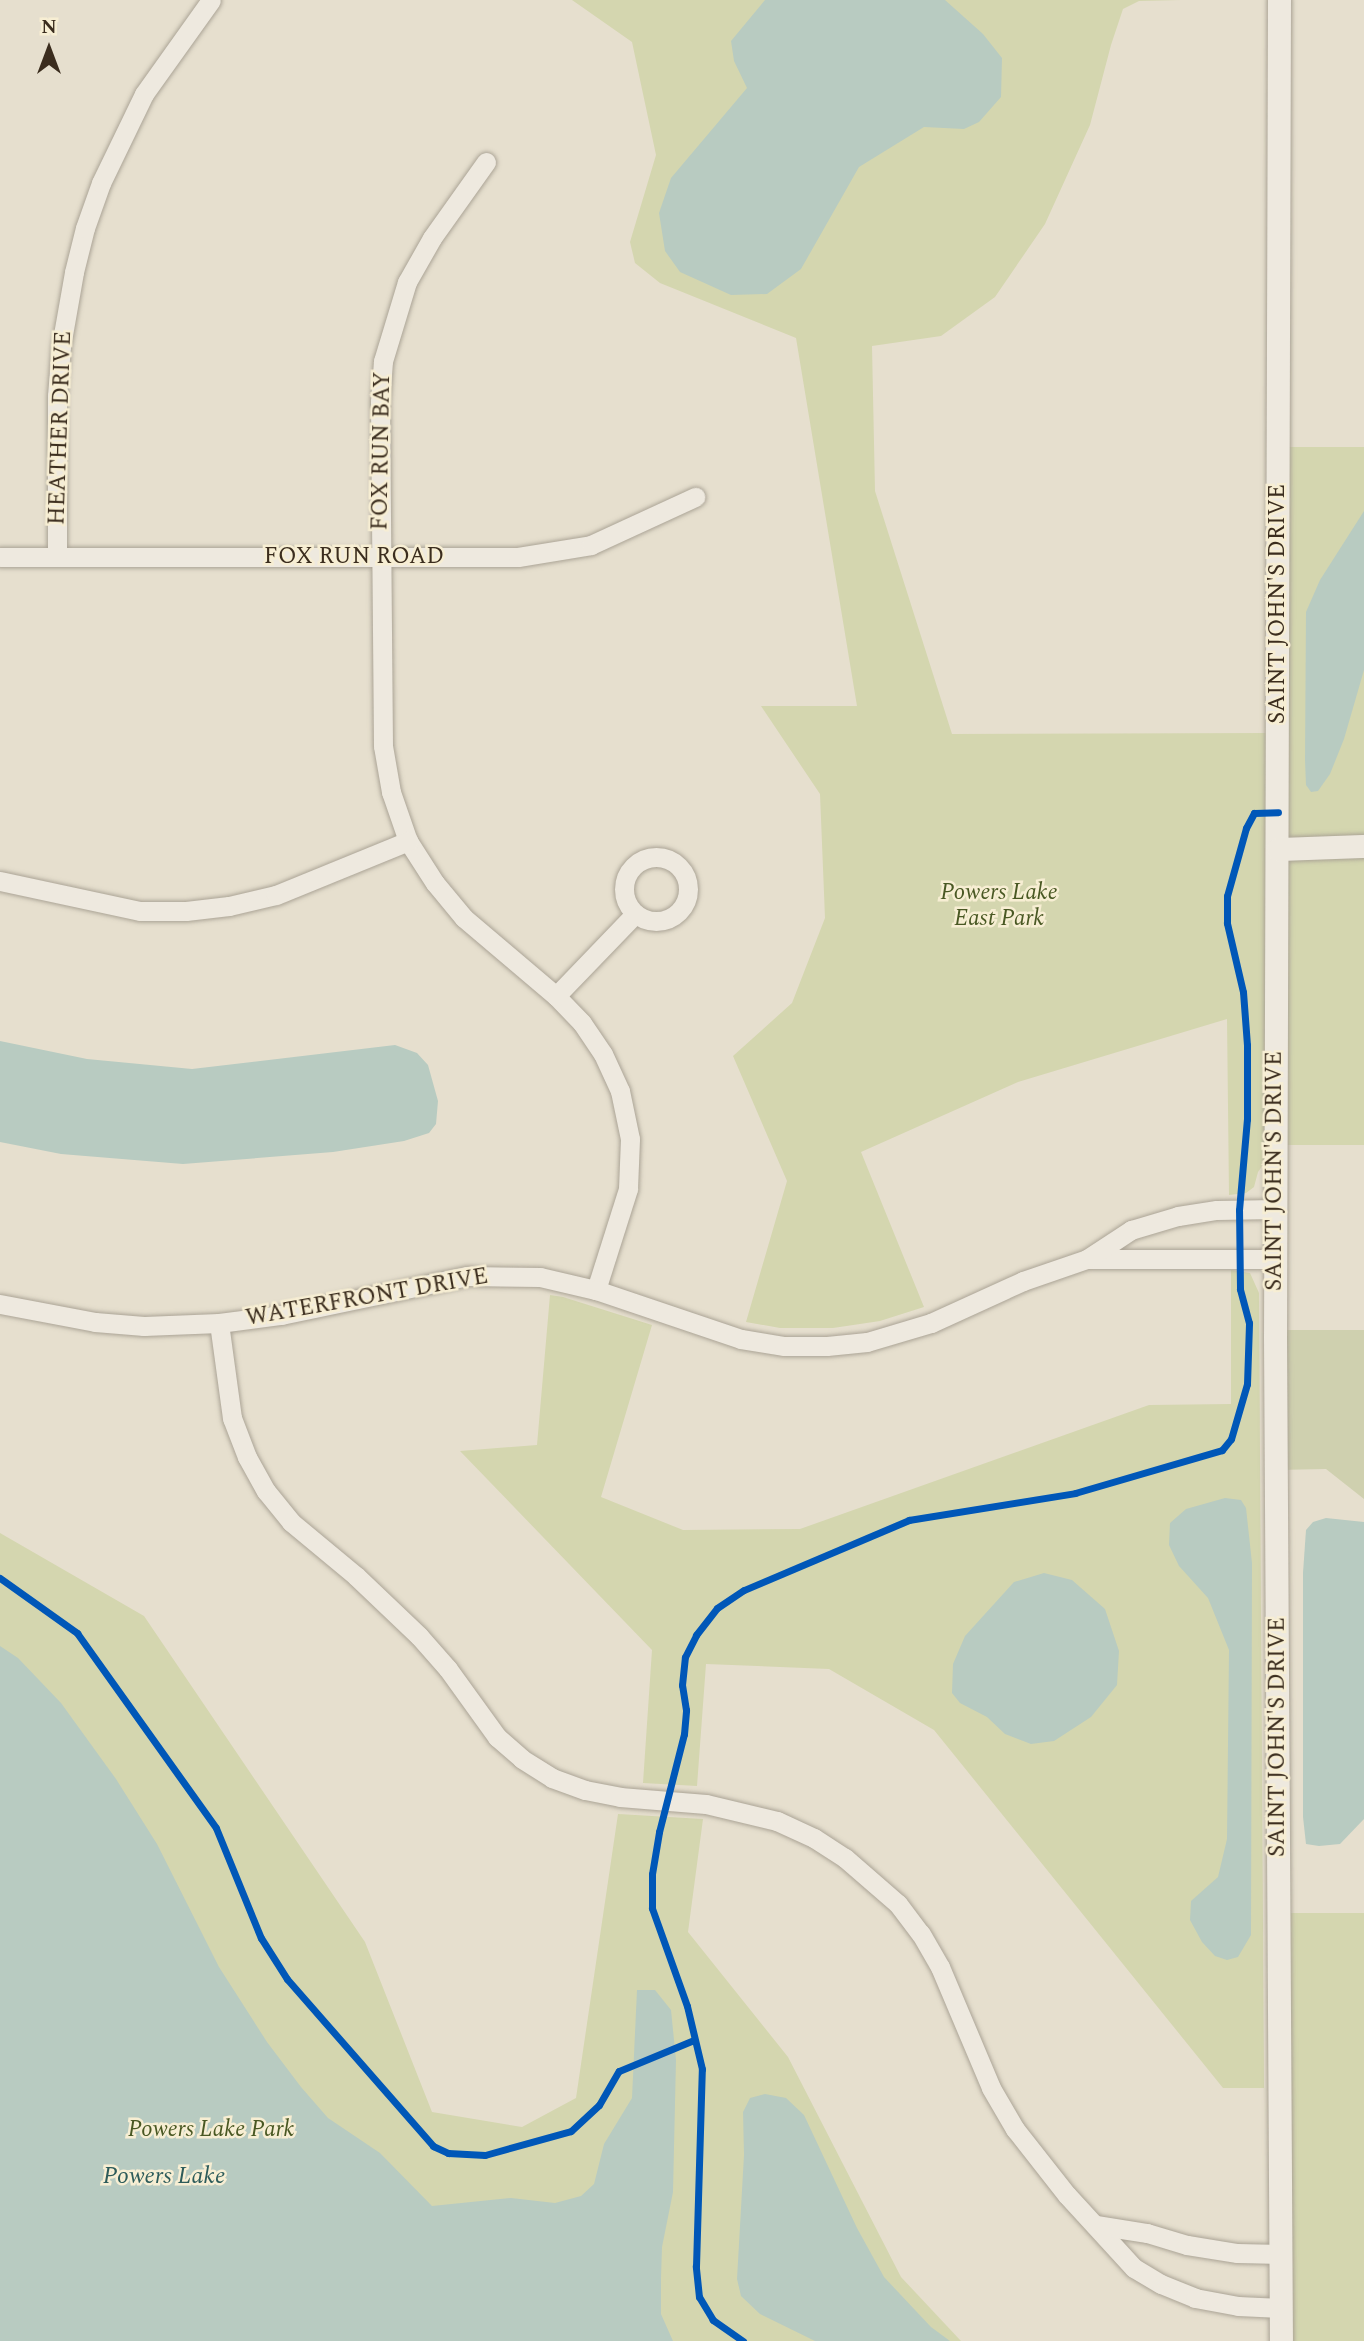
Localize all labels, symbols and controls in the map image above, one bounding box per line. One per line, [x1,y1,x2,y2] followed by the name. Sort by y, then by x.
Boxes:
[41,13,57,42] text: N
[14,14,84,84] north arrow
[44,330,78,526] street label: HEATHER DRIVE
[367,371,397,531] street label: FOX RUN BAY
[1264,484,1292,724] street label: SAINT JOHN'S DRIVE
[264,543,444,571] street label: FOX RUN ROAD
[940,879,1058,933] park label: Powers Lake East Park
[1261,1051,1289,1291] street label: SAINT JOHN'S DRIVE
[244,1263,490,1333] street label: WATERFRONT DRIVE
[1264,1617,1292,1857] street label: SAINT JOHN'S DRIVE
[128,2116,294,2144] park label: Powers Lake Park
[103,2163,225,2191] water label: Powers Lake

